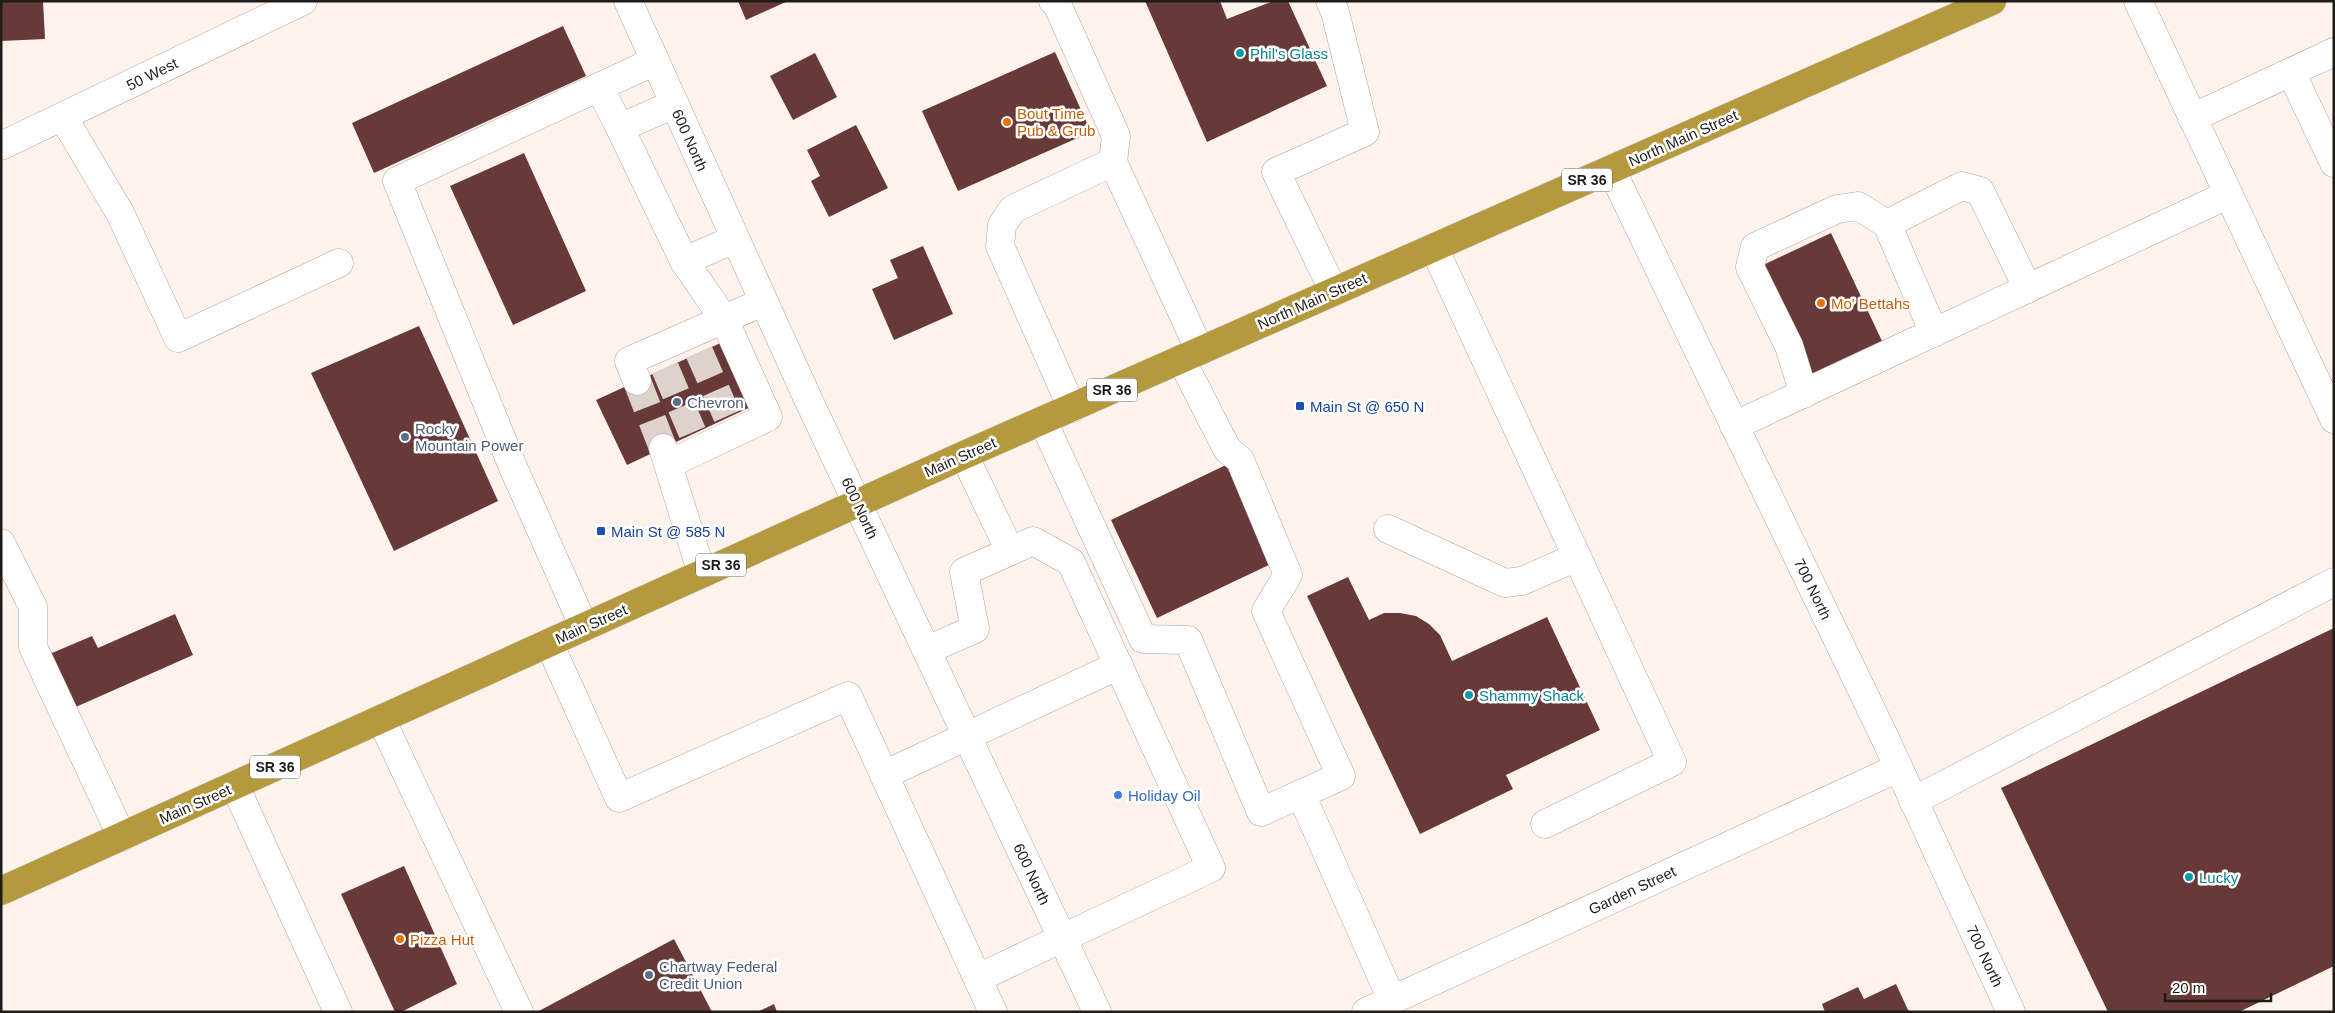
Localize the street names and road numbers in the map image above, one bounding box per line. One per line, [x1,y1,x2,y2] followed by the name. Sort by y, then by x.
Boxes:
[124,54,181,94] street label: 50 West
[669,106,711,174] street label: 600 North
[1626,106,1741,170] street label: North Main Street
[1562,168,1612,192] road number: SR 36
[1255,269,1370,333] street label: North Main Street
[1087,378,1137,402] road number: SR 36
[922,433,999,480] street label: Main Street
[838,475,882,541] street label: 600 North
[696,554,746,576] road number: SR 36
[1791,556,1835,622] street label: 700 North
[553,600,630,647] street label: Main Street
[250,756,300,779] road number: SR 36
[157,780,234,827] street label: Main Street
[1010,841,1054,907] street label: 600 North
[1586,862,1679,918] street label: Garden Street
[1963,923,2007,989] street label: 700 North

